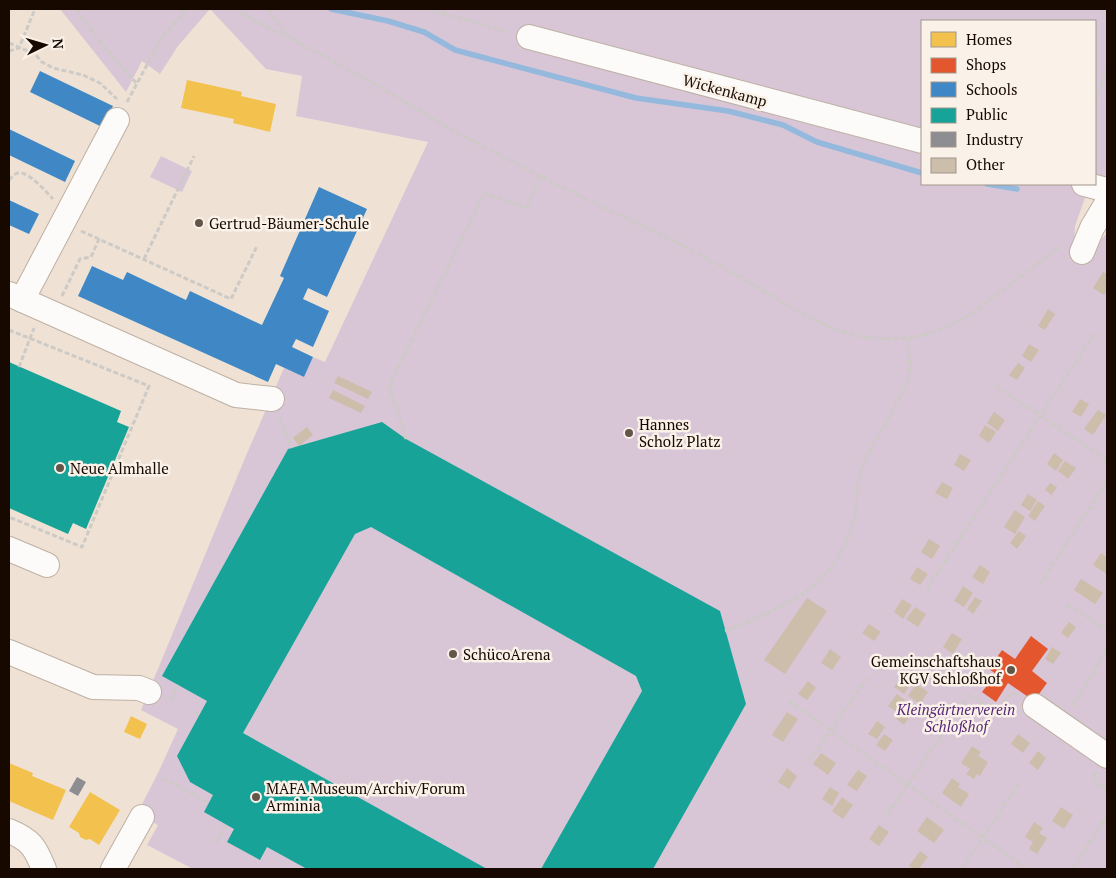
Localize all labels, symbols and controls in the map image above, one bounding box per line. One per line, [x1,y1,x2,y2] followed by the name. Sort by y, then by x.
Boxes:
[20,20,70,70] north arrow
[921,20,1096,185] legend
[966,29,1012,49] text: Homes
[49,38,68,50] text: N
[966,54,1006,74] text: Shops
[681,69,769,111] street label: Wickenkamp
[966,79,1017,99] text: Schools
[966,104,1008,124] text: Public
[966,129,1023,149] text: Industry
[966,154,1005,174] text: Other
[209,213,369,233] place label: Gertrud-Bäumer-Schule
[193,217,205,229] marker: Gertrud-Bäumer-Schule
[639,414,721,451] place label: Hannes Scholz Platz
[623,427,635,439] marker: Hannes Scholz Platz
[70,458,169,478] place label: Neue Almhalle
[54,462,66,474] marker: Neue Almhalle
[463,644,551,664] place label: SchücoArena
[447,648,459,660] marker: SchücoArena
[871,651,1002,688] place label: Gemeinschaftshaus KGV Schloßhof
[1005,664,1017,676] marker: Gemeinschaftshaus KGV Schloßhof
[896,699,1015,736] park label: Kleingärtnerverein Schloßhof
[266,778,465,815] place label: MAFA Museum/Archiv/Forum Arminia
[250,791,262,803] marker: MAFA Museum/Archiv/Forum Arminia

